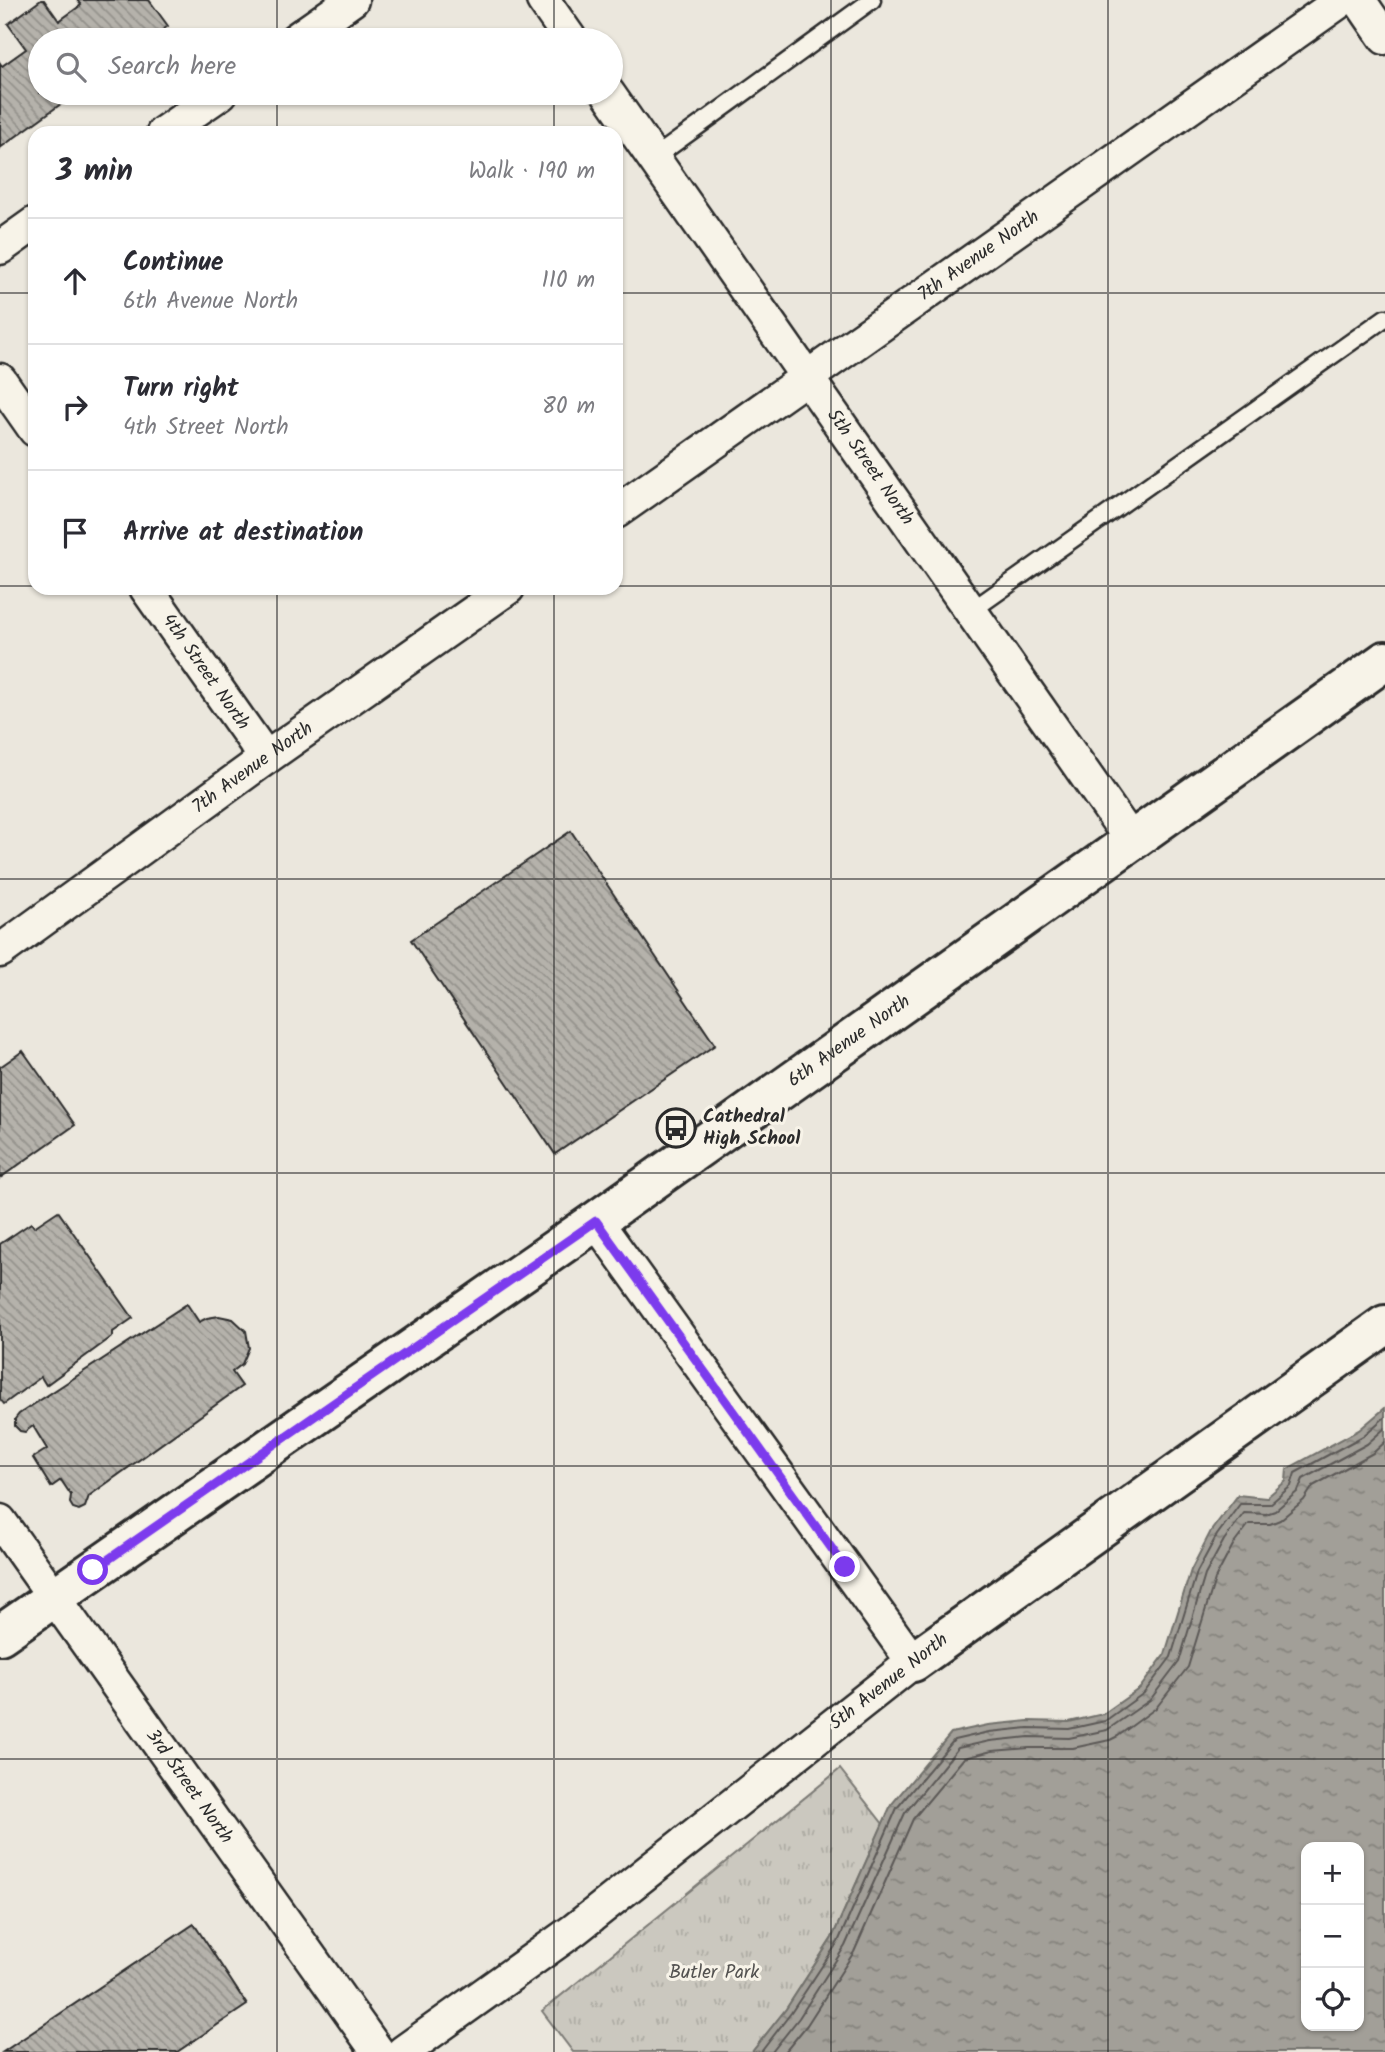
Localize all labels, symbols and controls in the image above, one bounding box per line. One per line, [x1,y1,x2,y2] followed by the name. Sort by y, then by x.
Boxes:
[28,28,623,105] search box
[108,46,236,88] text: Search here
[52,48,90,86] icon: search
[56,148,133,196] text: 3 min
[468,154,595,190] text: Walk · 190 m
[912,203,1046,310] street label: 7th Avenue North
[123,242,224,284] text: Continue
[56,262,94,300] icon: ahead
[542,263,595,299] text: 110 m
[123,284,298,320] text: 6th Avenue North
[123,368,239,410] text: Turn right
[56,388,94,426] icon: right
[542,389,595,425] text: 80 m
[819,403,922,532] street label: 5th Street North
[123,410,289,446] text: 4th Street North
[123,512,363,554] text: Arrive at destination
[56,514,94,552] icon: arrive
[154,608,257,737] street label: 4th Street North
[186,714,319,822] street label: 7th Avenue North
[781,987,917,1095] street label: 6th Avenue North
[703,1102,801,1154] place label: Cathedral High School
[655,1107,697,1149] bus stop icon: Cathedral High School
[829,1551,860,1582] route end
[77,1554,108,1585] route start
[823,1626,955,1738] street label: 5th Avenue North
[138,1723,241,1850] street label: 3rd Street North
[1301,1842,1364,2031] map controls
[1301,1842,1364,1905] button: +
[1301,1905,1364,1968] button: −
[669,1958,759,1988] park label: Butler Park
[1301,1968,1364,2031] button: locate

